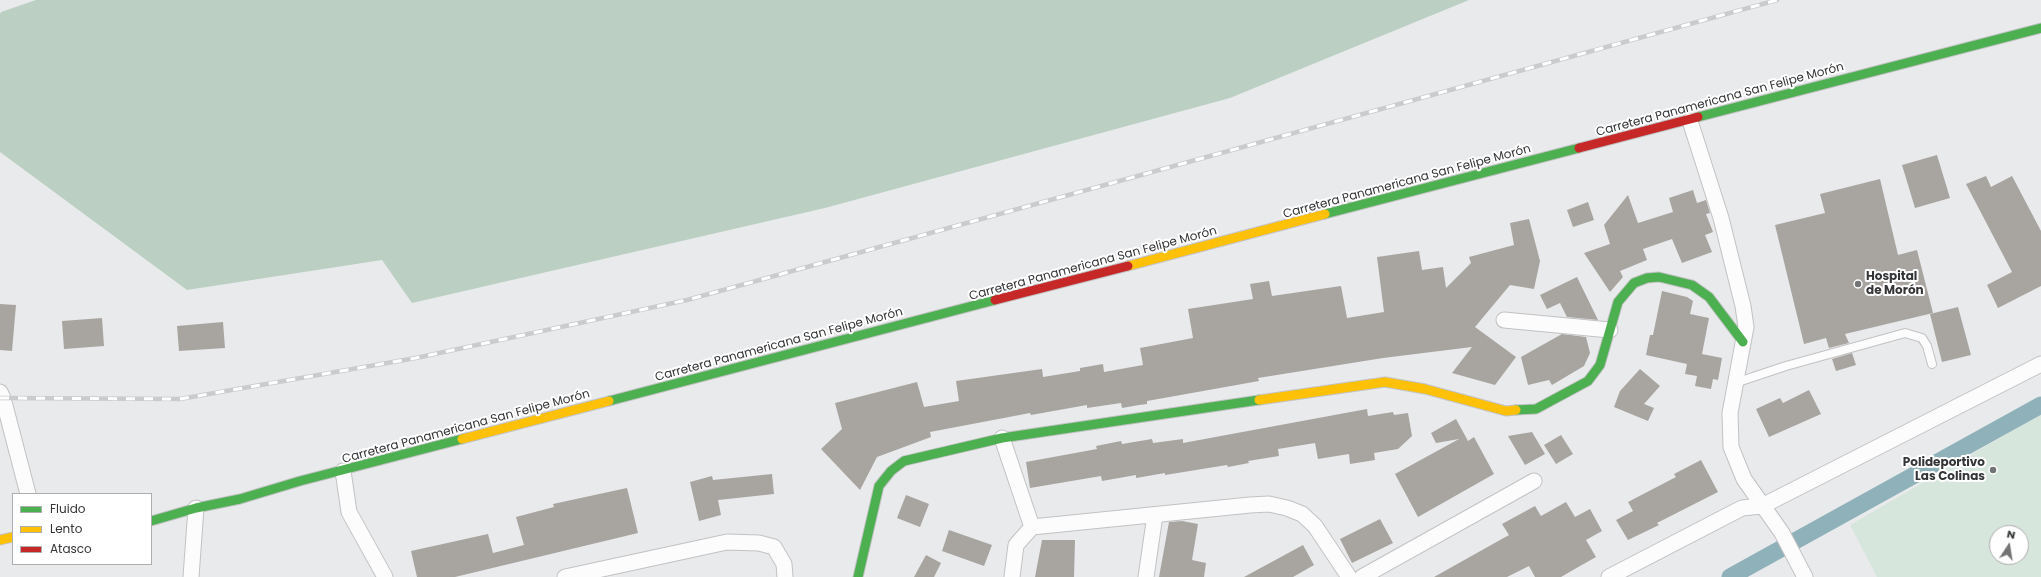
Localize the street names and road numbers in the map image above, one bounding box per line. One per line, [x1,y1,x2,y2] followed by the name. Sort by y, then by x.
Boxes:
[1595,60,1845,140] street label: Carretera Panamericana San Felipe Morón
[1282,142,1532,222] street label: Carretera Panamericana San Felipe Morón
[968,224,1218,304] street label: Carretera Panamericana San Felipe Morón
[654,305,904,385] street label: Carretera Panamericana San Felipe Morón
[341,387,591,467] street label: Carretera Panamericana San Felipe Morón

